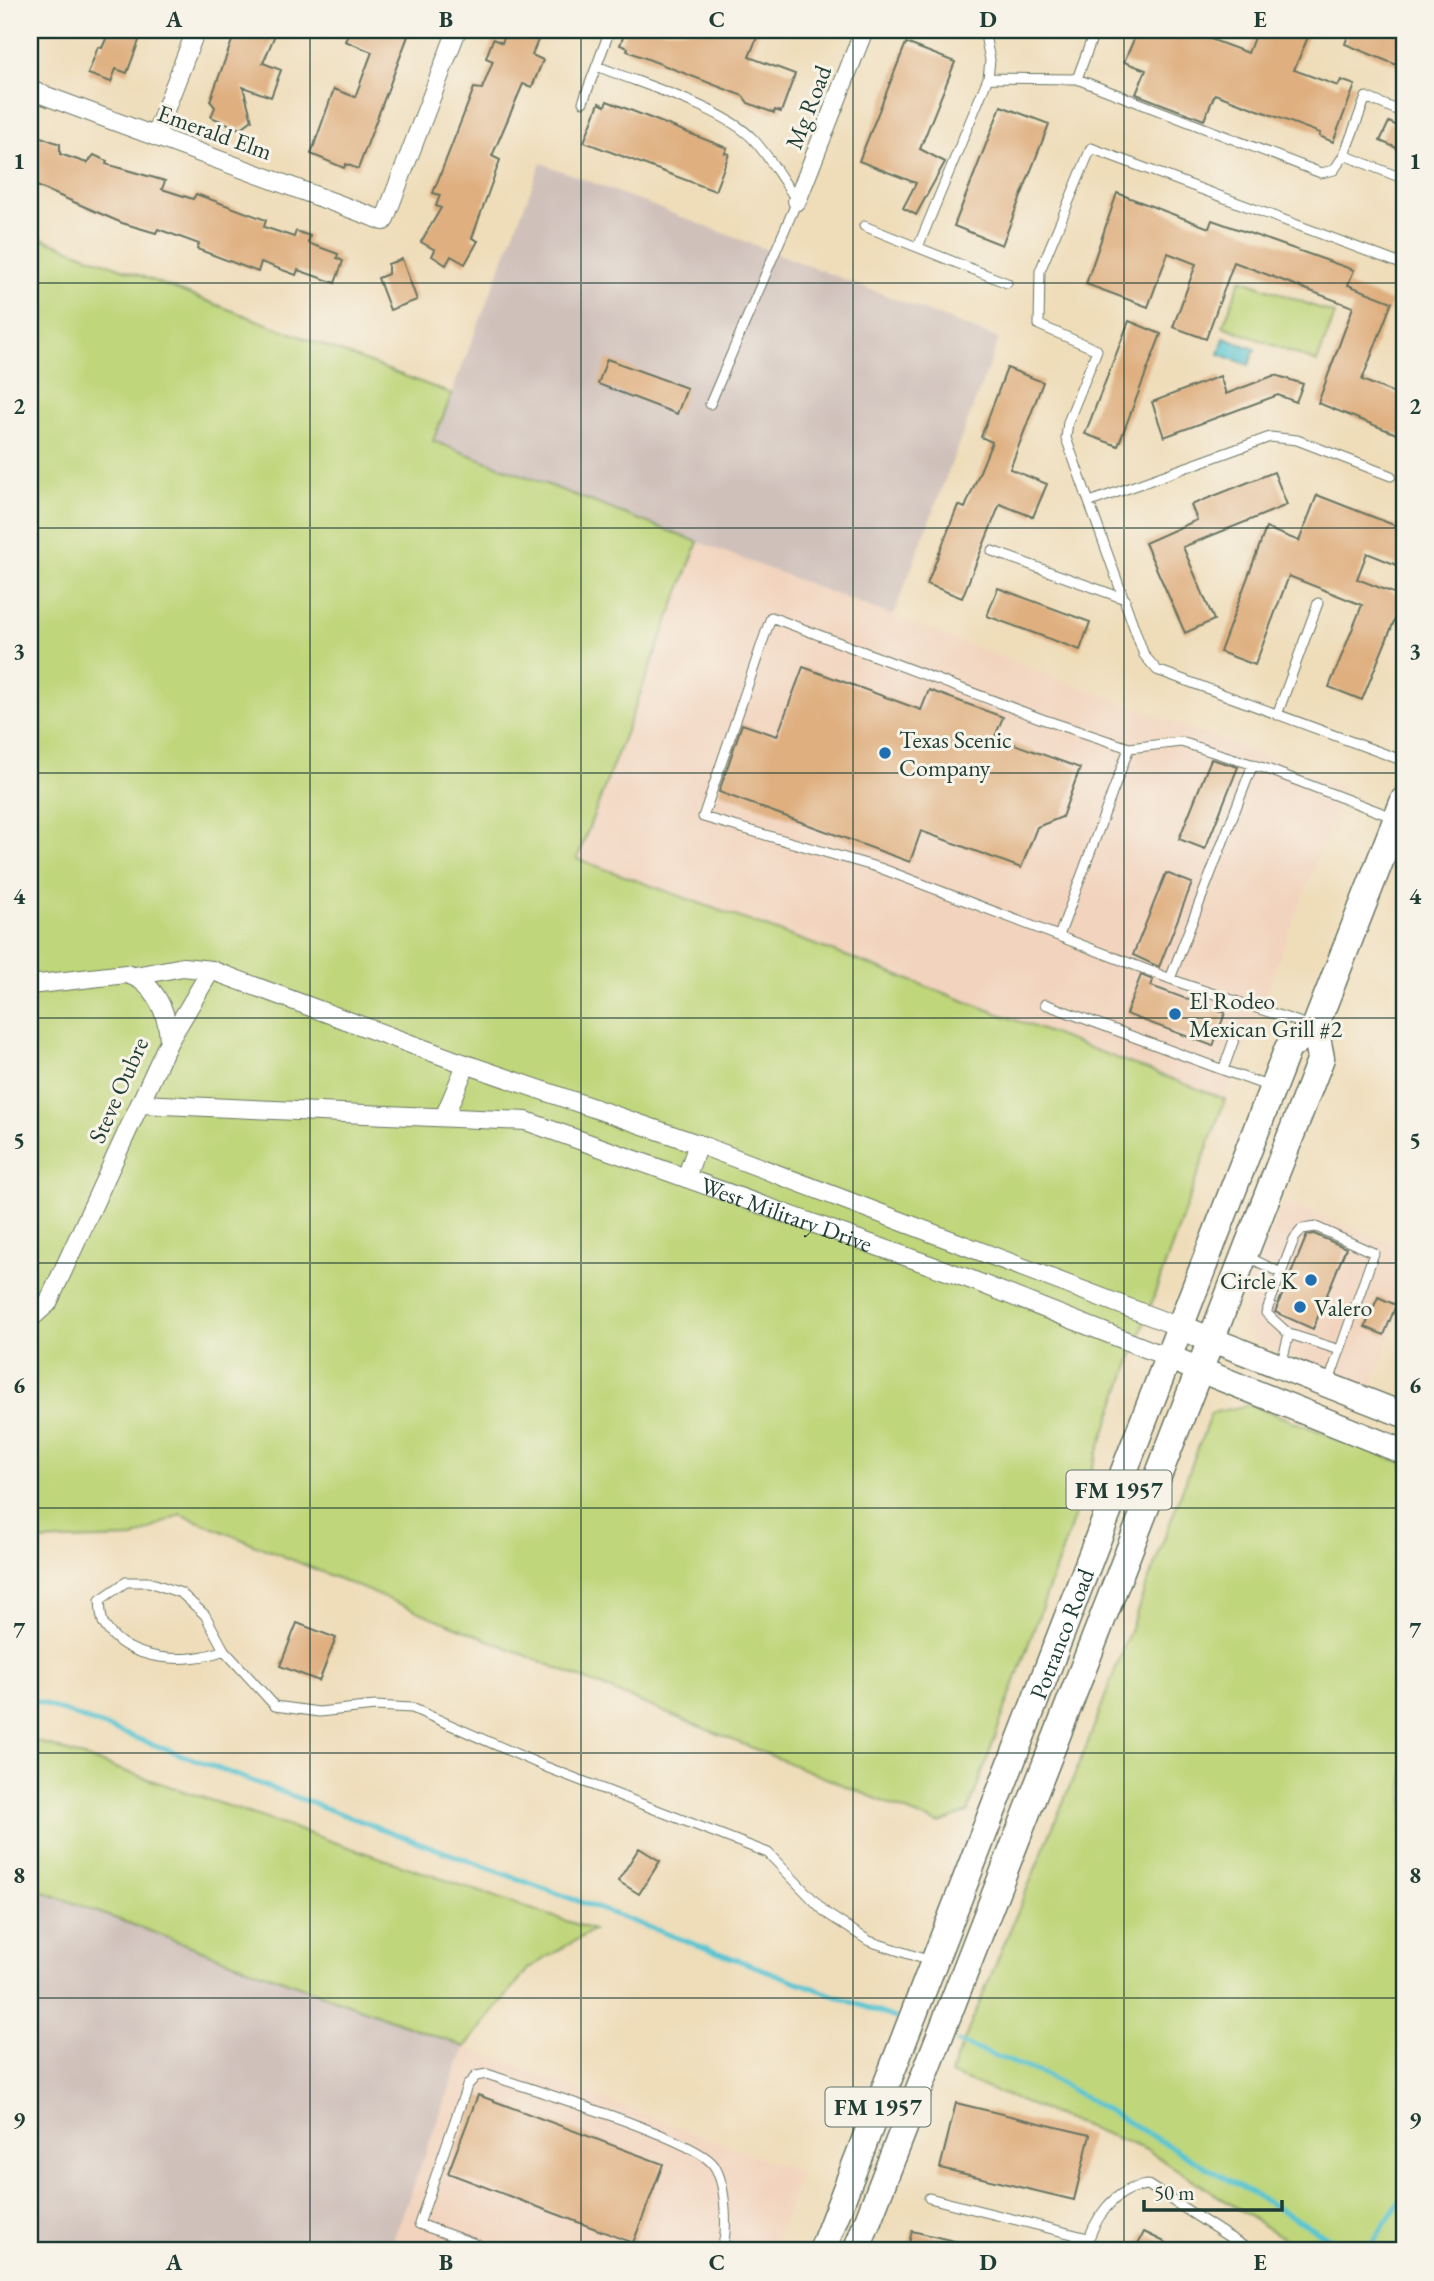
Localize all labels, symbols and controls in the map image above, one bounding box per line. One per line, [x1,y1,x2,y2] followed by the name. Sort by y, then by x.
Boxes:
[165,4,183,34] text: A
[439,4,453,34] text: B
[709,4,725,34] text: C
[979,4,997,34] text: D
[1253,4,1267,34] text: E
[778,60,838,153] street label: Mg Road
[153,97,277,167] street label: Emerald Elm
[13,146,25,176] text: 1
[1409,146,1421,176] text: 1
[13,391,25,421] text: 2
[1409,391,1421,421] text: 2
[13,636,25,666] text: 3
[1409,636,1421,666] text: 3
[899,724,1012,783] place label: Texas Scenic Company
[877,745,893,761] marker: Texas Scenic Company
[13,881,26,911] text: 4
[1409,881,1422,911] text: 4
[1189,985,1343,1044] place label: El Rodeo Mexican Grill #2
[1167,1006,1183,1022] marker: El Rodeo Mexican Grill #2
[81,1032,155,1148] street label: Steve Oubre
[13,1125,25,1155] text: 5
[1409,1125,1421,1155] text: 5
[697,1169,877,1259] street label: West Military Drive
[1220,1265,1298,1296] place label: Circle K
[1303,1272,1319,1288] marker: Circle K
[1314,1292,1372,1323] place label: Valero
[1292,1299,1308,1315] marker: Valero
[13,1370,25,1400] text: 6
[1409,1370,1421,1400] text: 6
[1066,1470,1172,1510] road number: FM 1957
[1022,1563,1101,1704] street label: Potranco Road
[13,1615,26,1645] text: 7
[1409,1615,1422,1645] text: 7
[13,1860,25,1890] text: 8
[1409,1860,1421,1890] text: 8
[826,2088,931,2126] road number: FM 1957
[13,2105,25,2135] text: 9
[1409,2105,1421,2135] text: 9
[1144,2169,1282,2213] scale bar
[1154,2179,1195,2206] text: 50 m
[165,2247,183,2277] text: A
[439,2247,453,2277] text: B
[709,2247,725,2277] text: C
[979,2247,997,2277] text: D
[1253,2247,1267,2277] text: E

